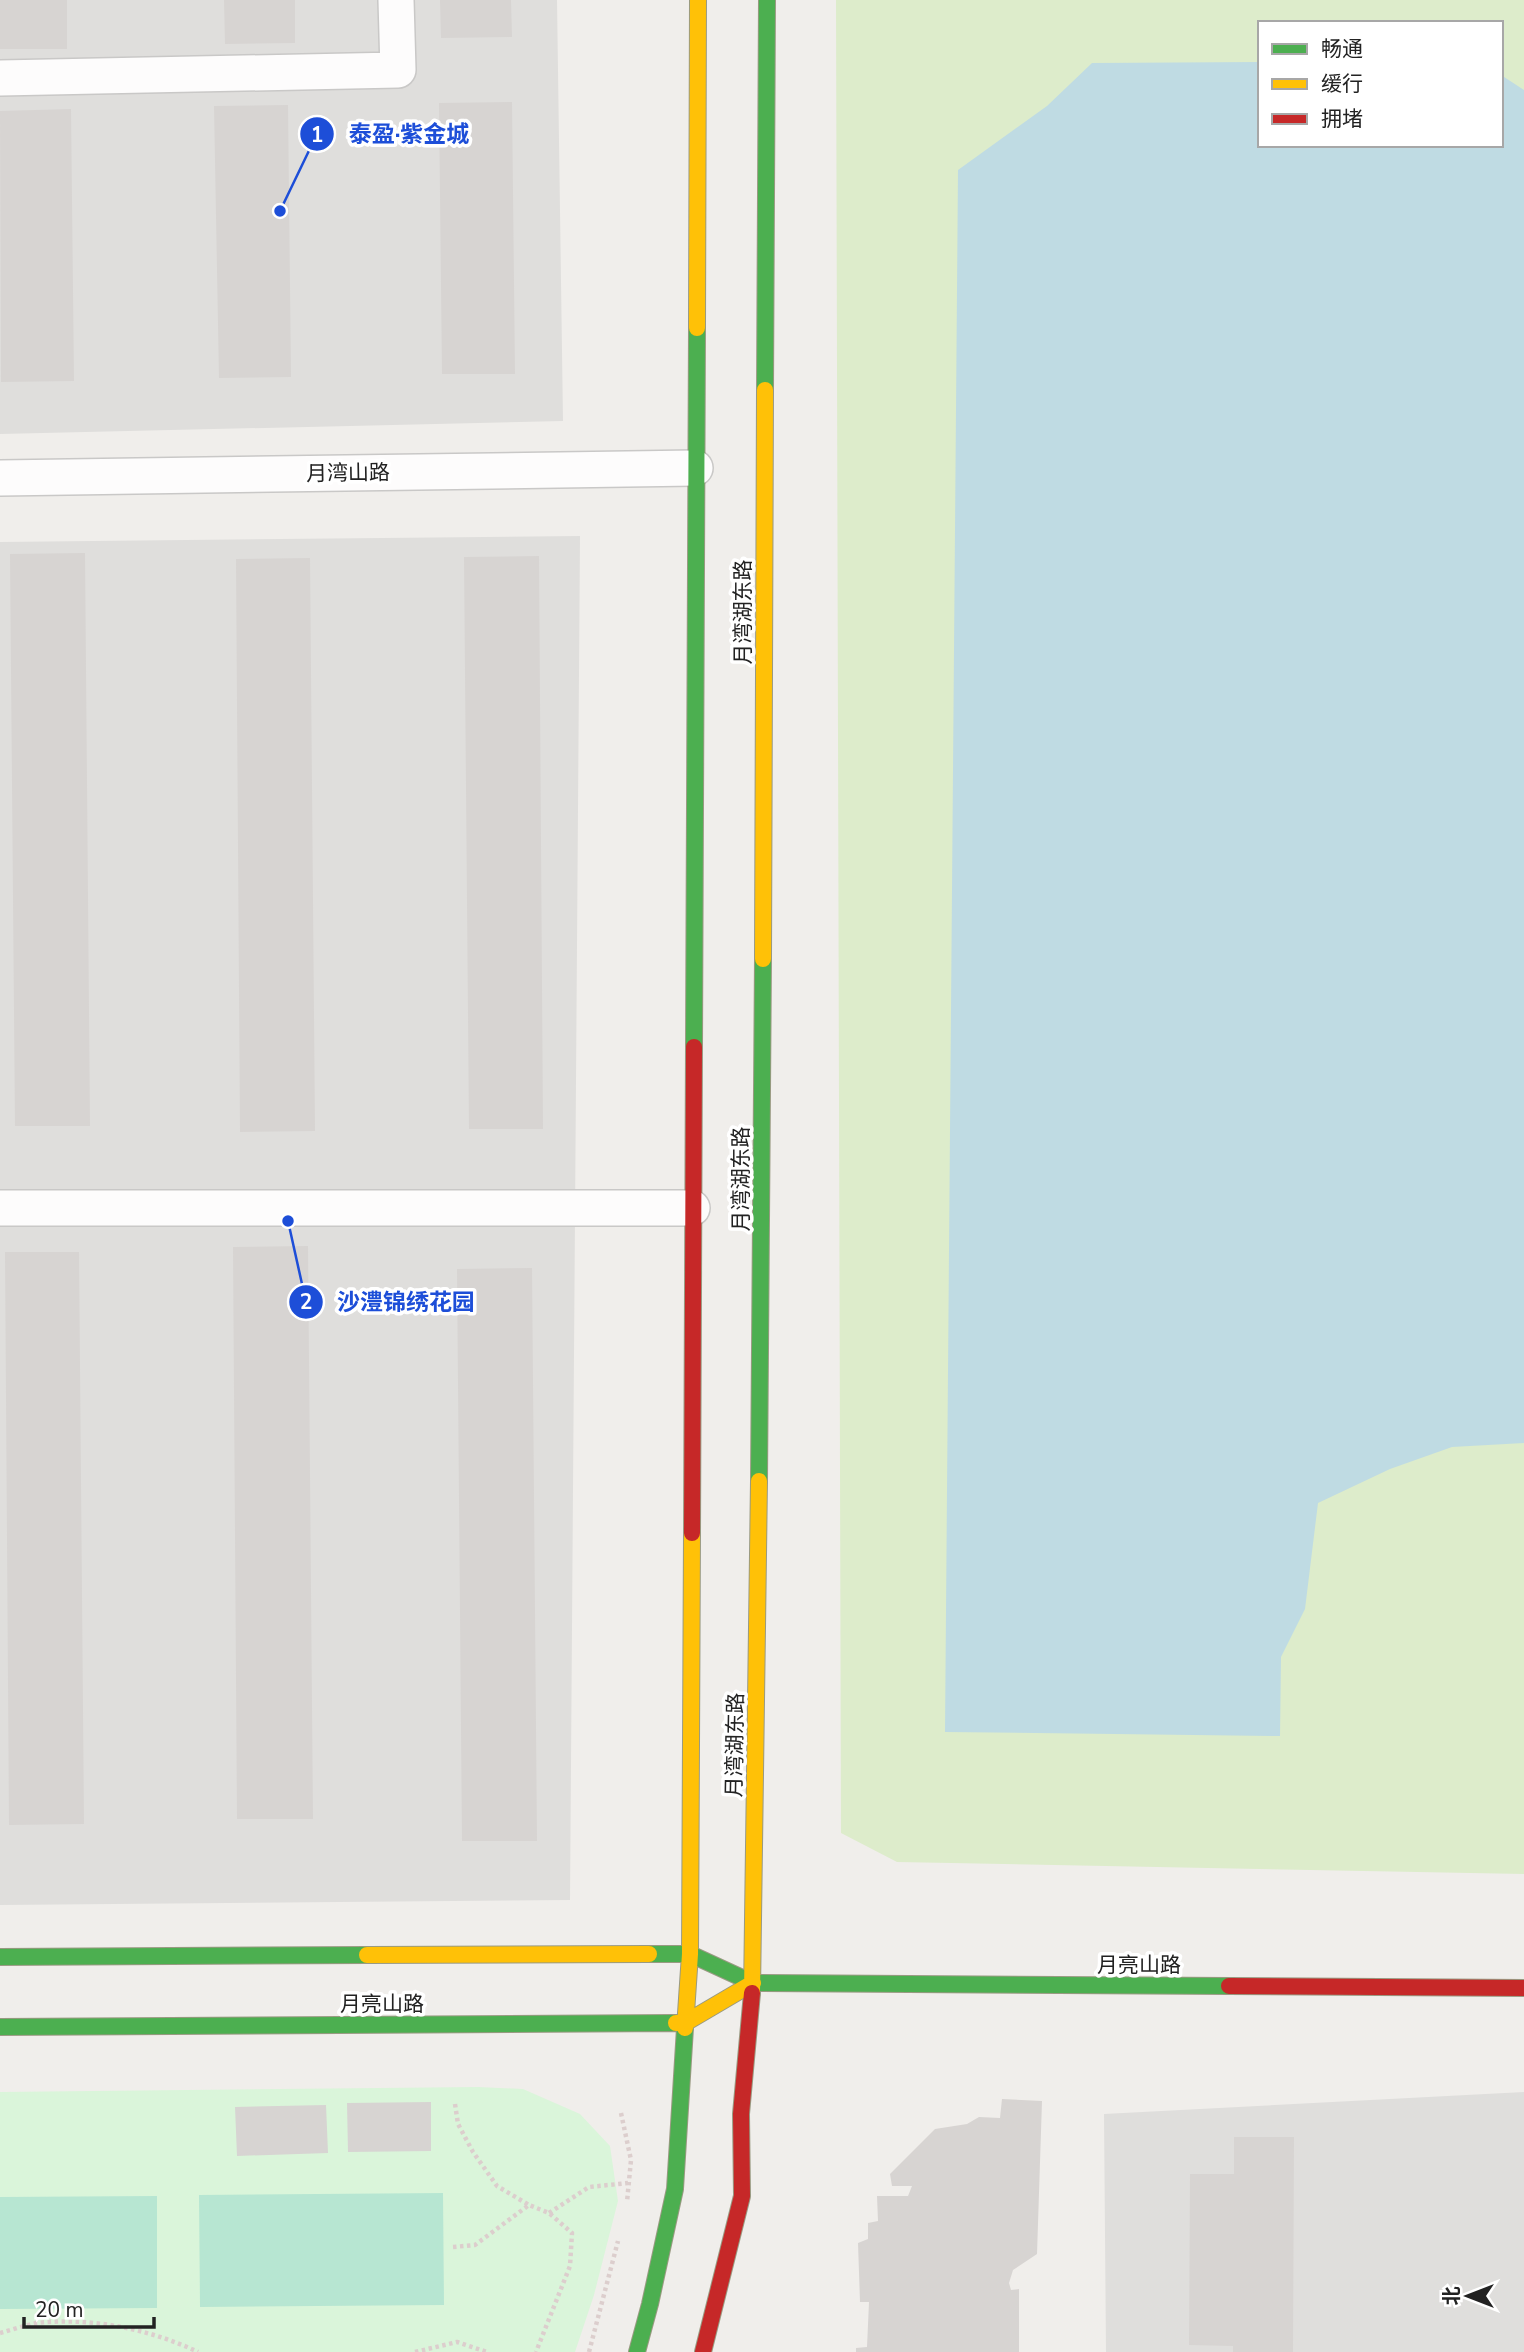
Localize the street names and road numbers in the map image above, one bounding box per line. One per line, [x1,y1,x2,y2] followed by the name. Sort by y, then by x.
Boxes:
[306,458,390,488] street label: 月湾山路
[729,560,757,665] street label: 月湾湖东路
[727,1127,755,1232] street label: 月湾湖东路
[720,1692,750,1798] street label: 月湾湖东路
[1097,1951,1181,1979] street label: 月亮山路
[340,1990,424,2018] street label: 月亮山路

